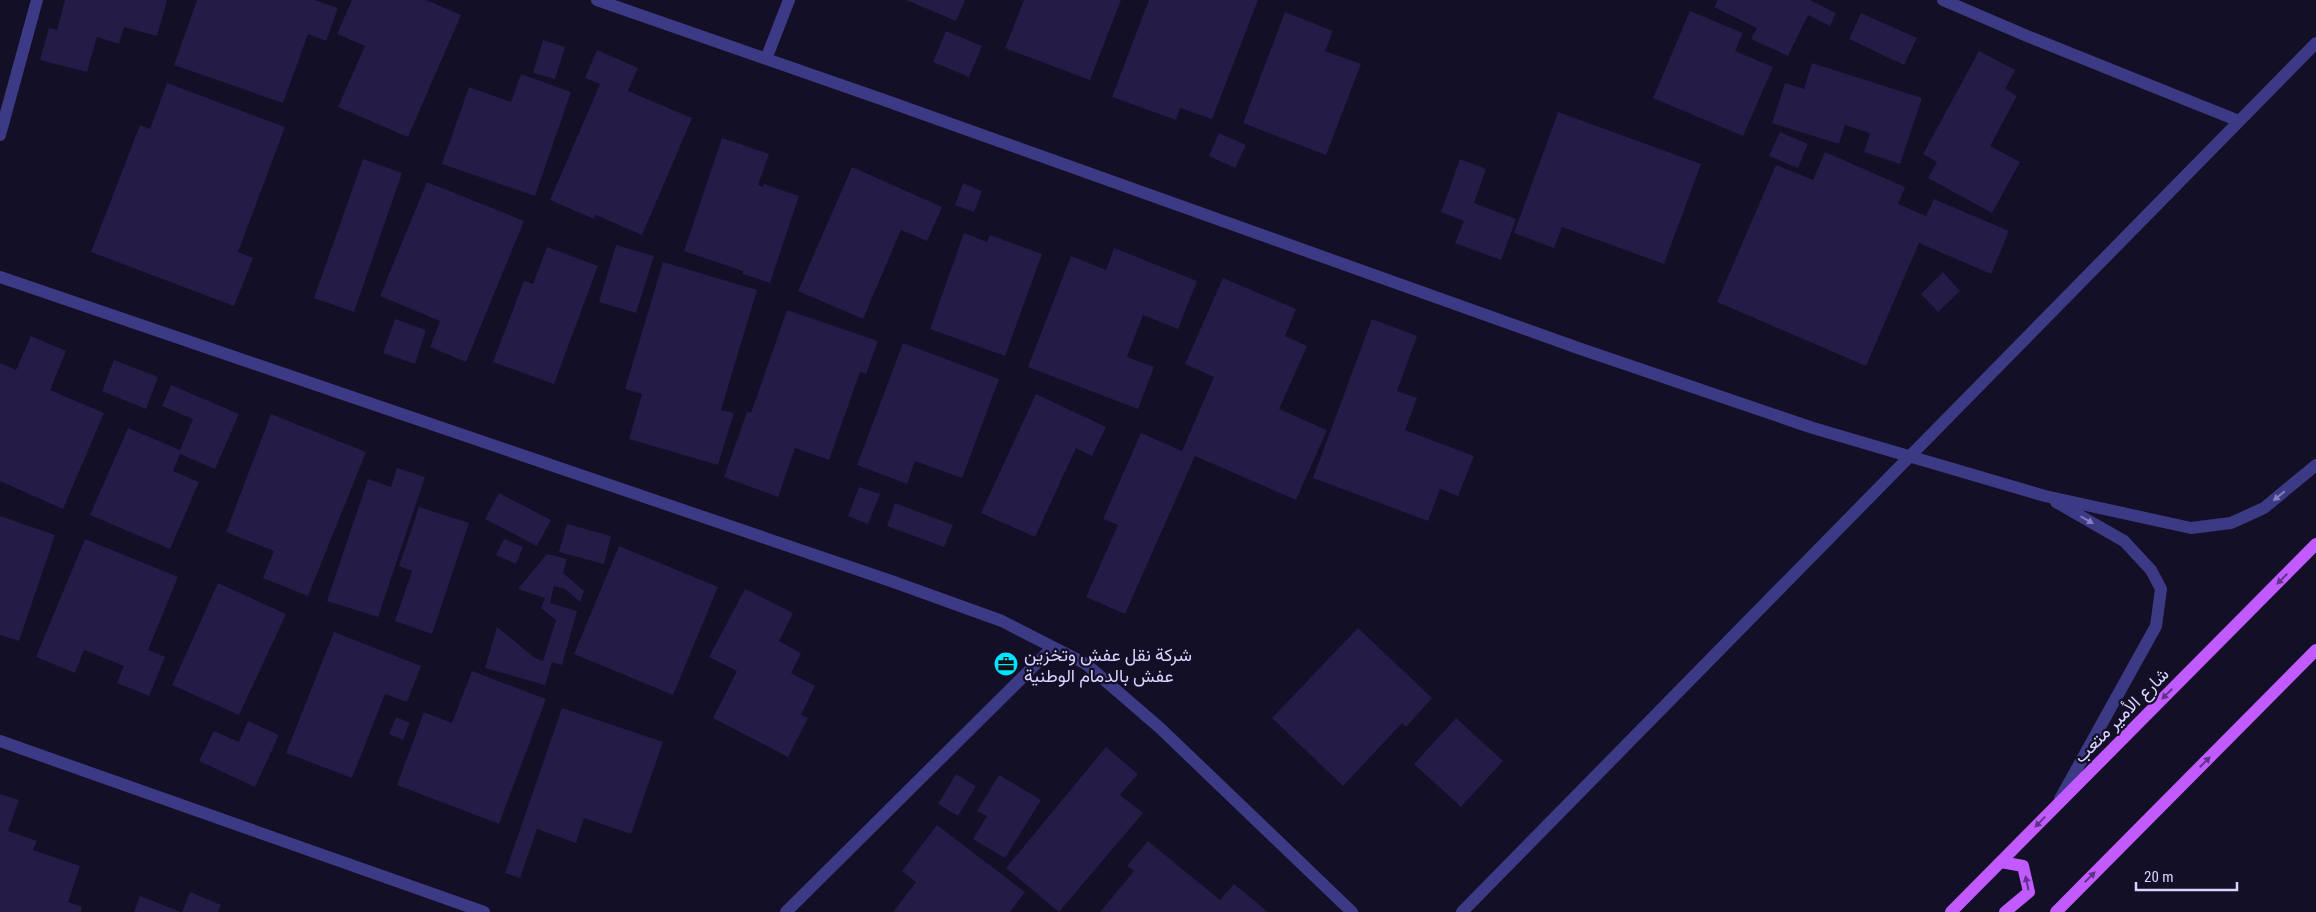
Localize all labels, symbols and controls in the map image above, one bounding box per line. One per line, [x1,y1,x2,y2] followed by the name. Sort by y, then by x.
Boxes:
[2273,490,2285,502] one-way arrow
[2080,516,2095,524] one-way arrow
[2276,572,2288,584] one-way arrow
[1024,644,1192,688] place label: شركة نقل عفش وتخزين عفش بالدمام الوطنية
[993,651,1019,677] office icon: شركة نقل عفش وتخزين عفش بالدمام الوطنية
[2069,663,2174,768] street label: شارع الأمير متعب
[2161,688,2173,700] one-way arrow
[2199,756,2211,768] one-way arrow
[2034,815,2046,827] one-way arrow
[2136,860,2237,892] scale bar
[2144,868,2174,886] text: 20 m
[2084,872,2096,884] one-way arrow
[2023,875,2031,890] one-way arrow

